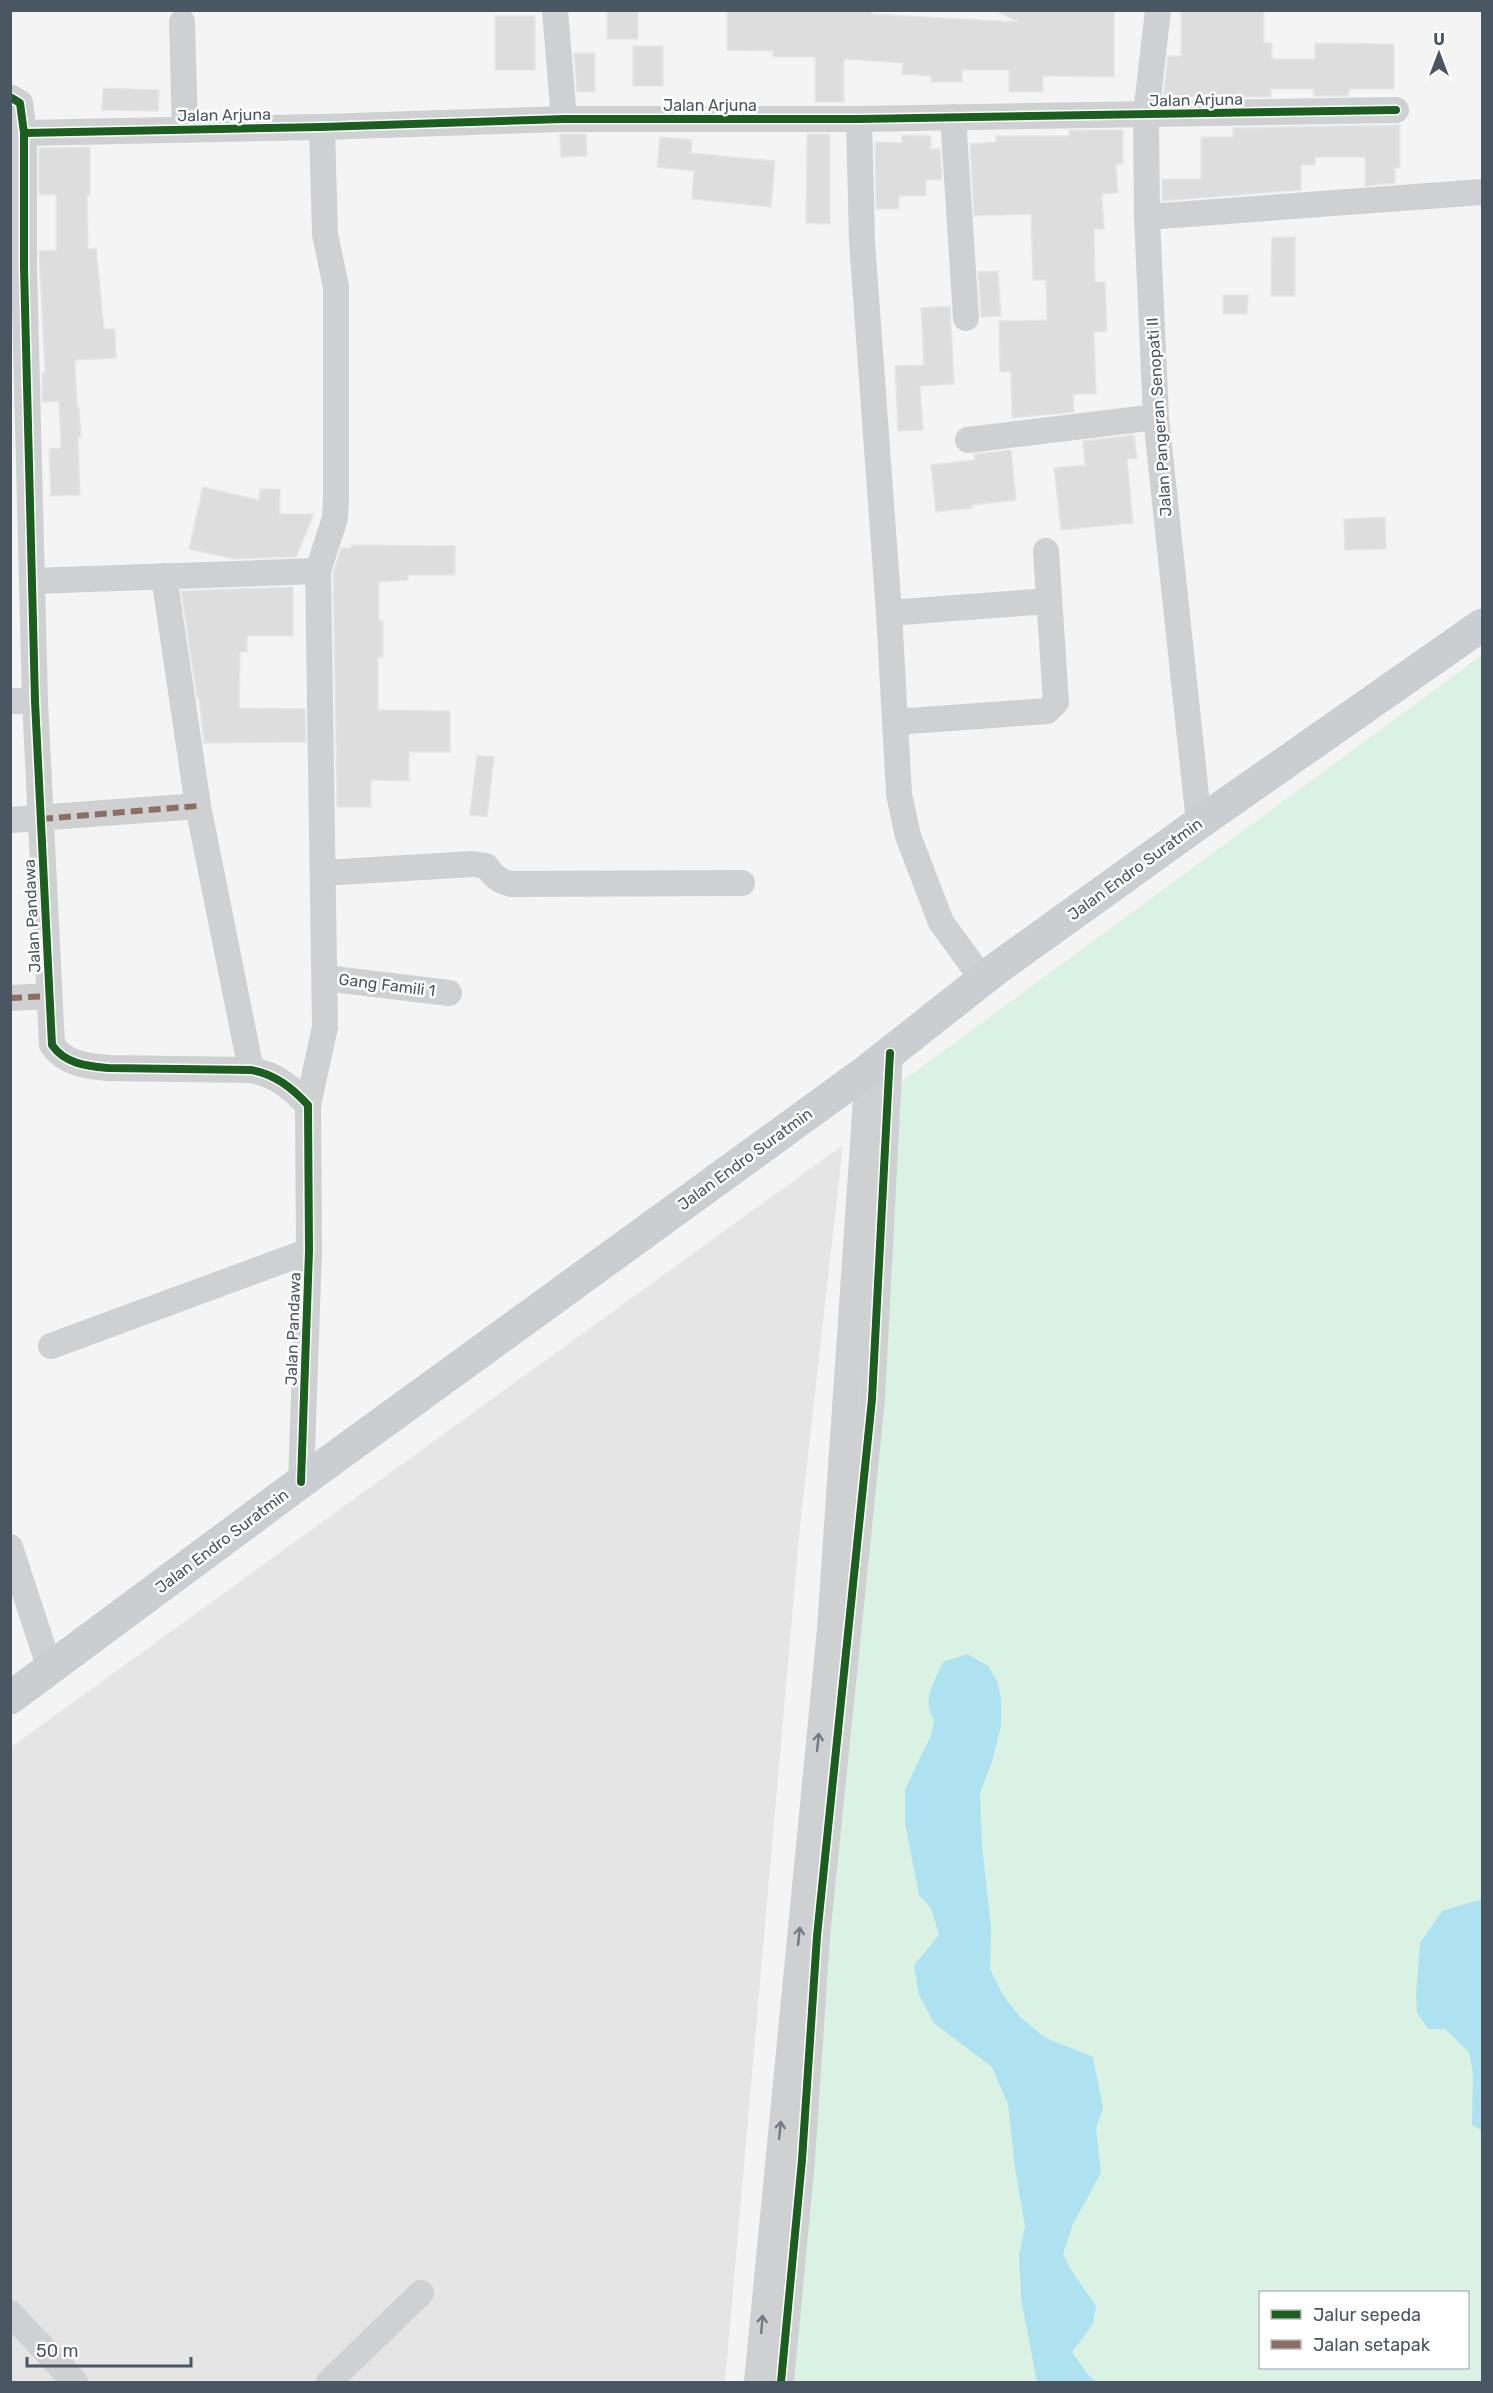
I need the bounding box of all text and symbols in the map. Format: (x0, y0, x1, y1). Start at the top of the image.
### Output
north arrow (1409, 24, 1469, 84)
text: U (1433, 30, 1445, 49)
street label: Jalan Arjuna (1149, 90, 1243, 110)
street label: Jalan Arjuna (663, 96, 757, 115)
street label: Jalan Arjuna (177, 105, 271, 125)
street label: Jalan Pangeran Senopati II (1143, 317, 1175, 517)
street label: Jalan Endro Suratmin (1064, 814, 1206, 924)
street label: Jalan Pandawa (20, 859, 44, 973)
street label: Gang Famili 1 (338, 970, 436, 1000)
street label: Jalan Endro Suratmin (674, 1104, 816, 1214)
street label: Jalan Pandawa (282, 1272, 304, 1386)
street label: Jalan Endro Suratmin (152, 1485, 292, 1597)
one-way arrow (813, 1732, 824, 1752)
one-way arrow (794, 1927, 805, 1946)
one-way arrow (775, 2121, 786, 2141)
legend (1259, 2291, 1469, 2369)
text: Jalur sepeda (1313, 2304, 1421, 2326)
one-way arrow (757, 2315, 768, 2335)
scale bar (27, 2330, 190, 2368)
text: Jalan setapak (1313, 2334, 1431, 2356)
text: 50 m (36, 2340, 79, 2362)

